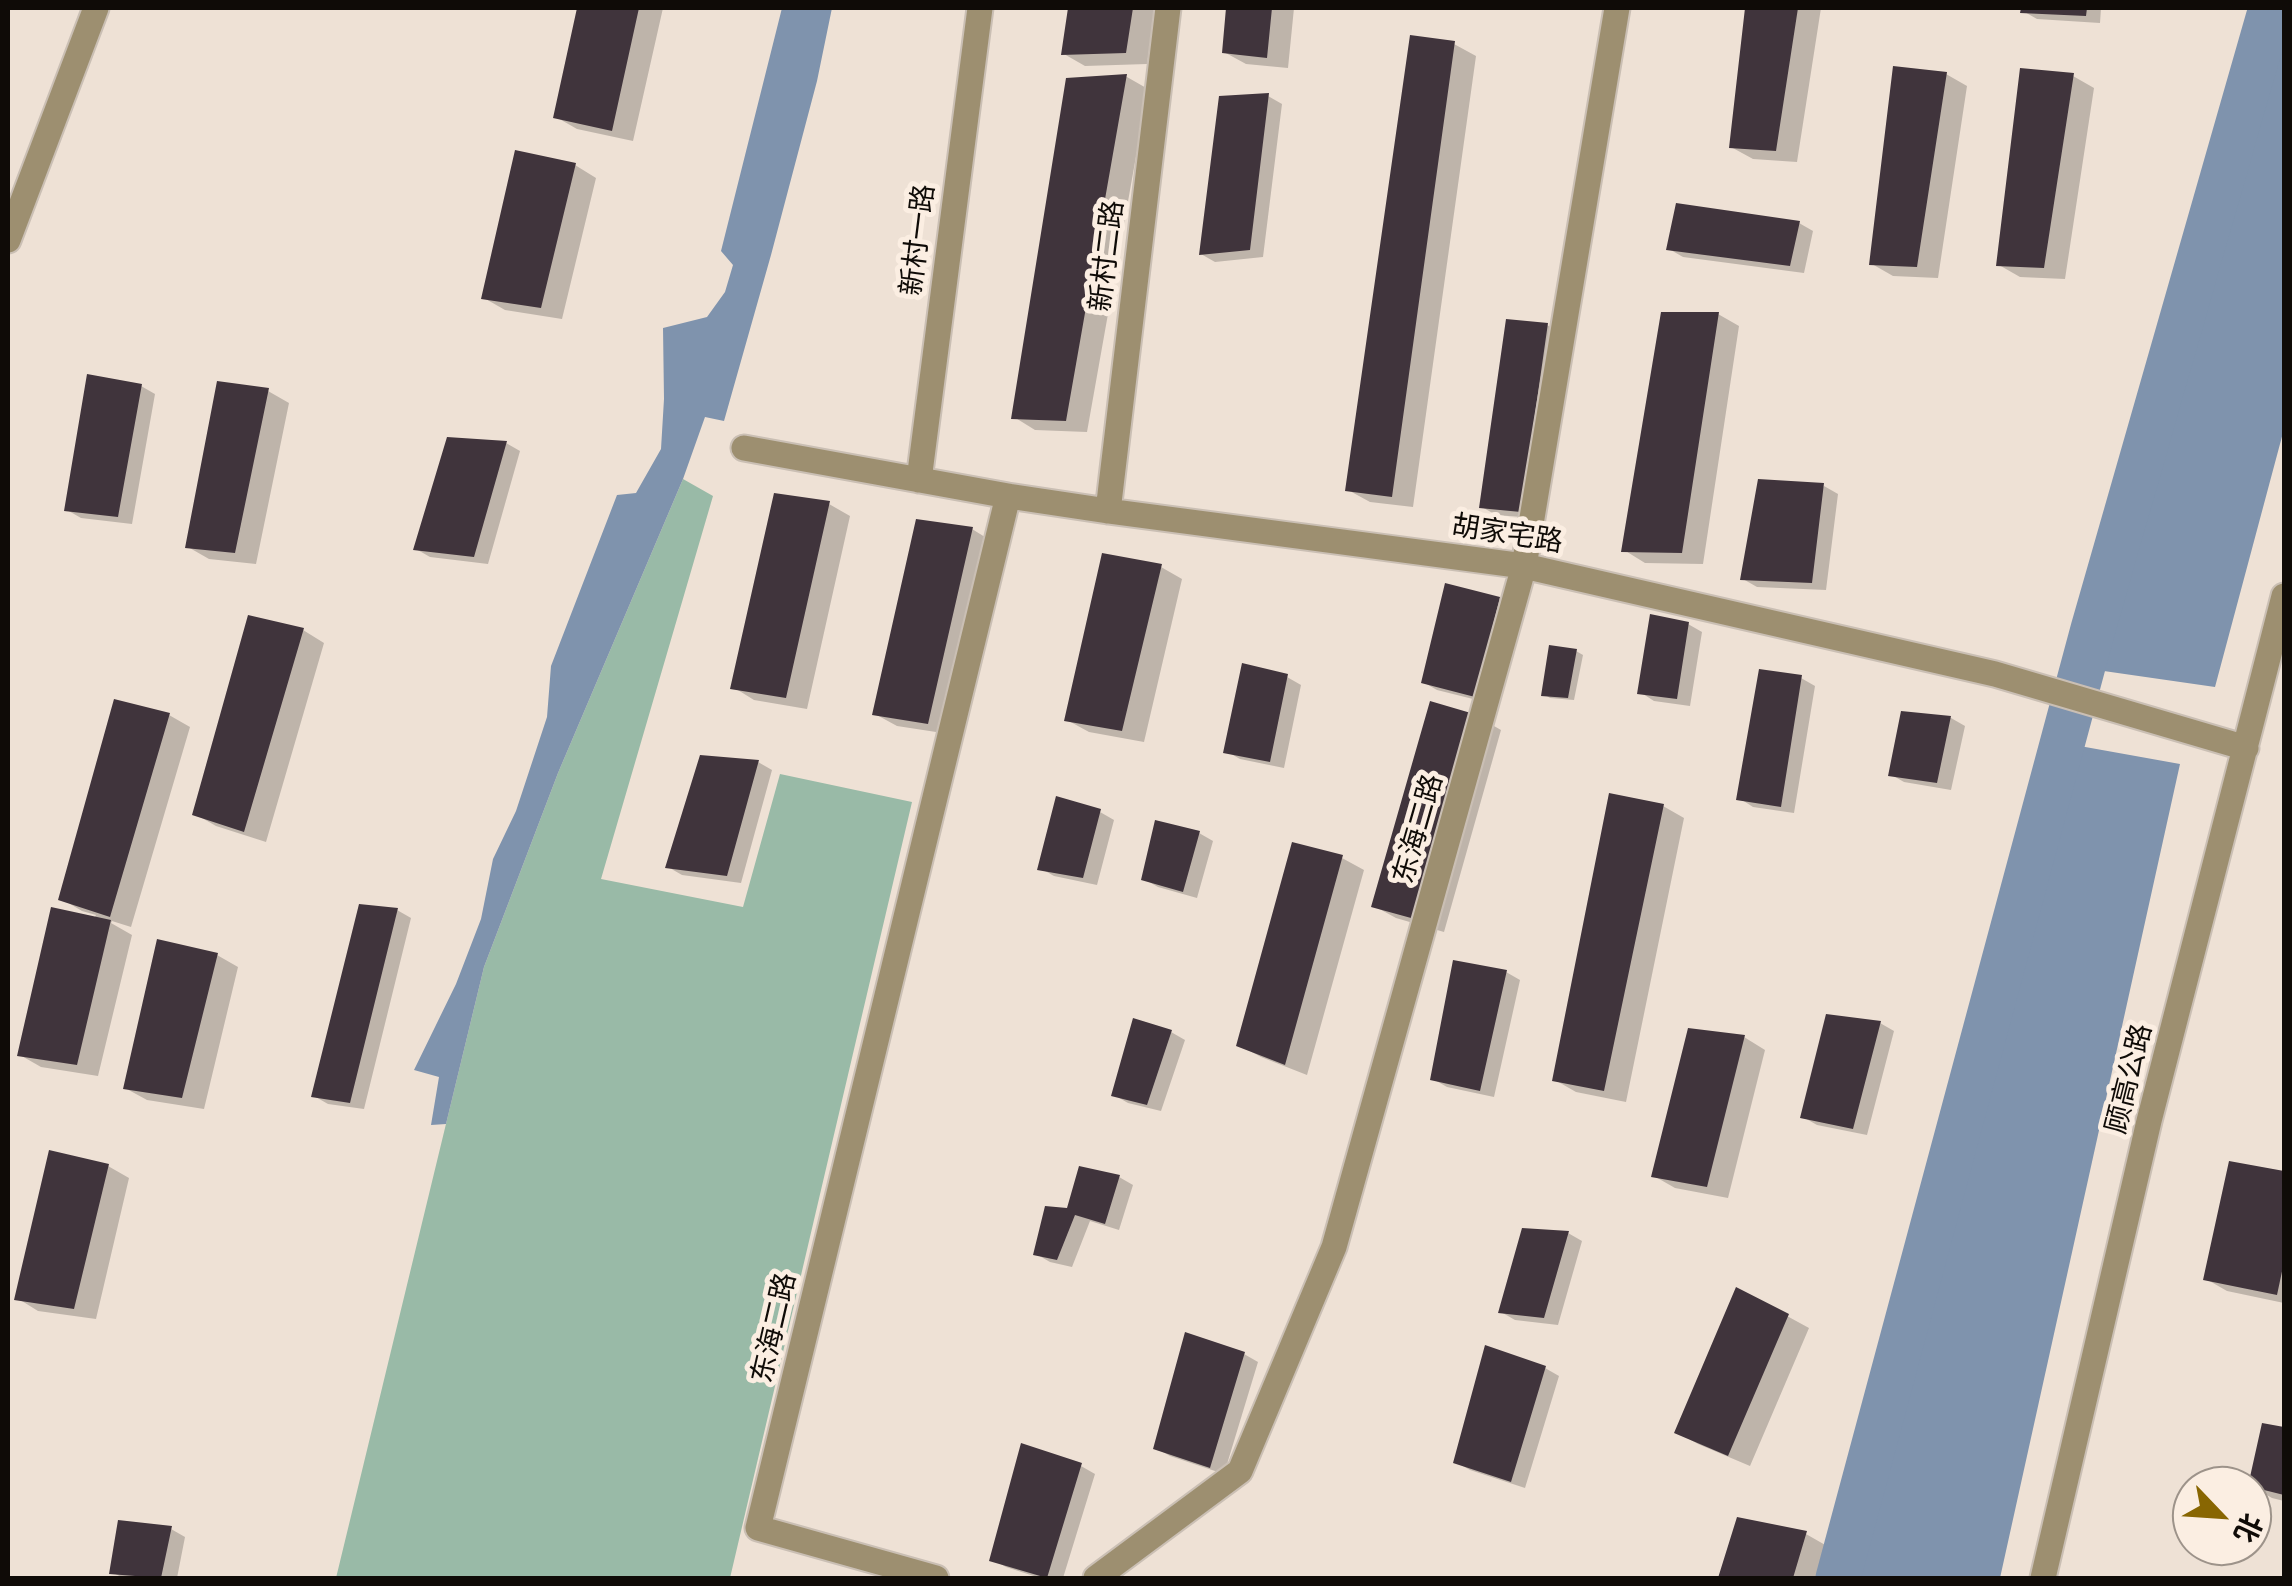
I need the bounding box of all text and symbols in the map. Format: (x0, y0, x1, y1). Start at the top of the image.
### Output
street label: 新村一路 (896, 182, 942, 298)
street label: 新村二路 (1085, 198, 1131, 314)
street label: 胡家宅路 (1449, 510, 1565, 560)
street label: 东海二路 (1387, 771, 1451, 887)
street label: 顾高公路 (2100, 1021, 2160, 1137)
street label: 东海二路 (746, 1270, 804, 1386)
north arrow (2172, 1466, 2272, 1566)
text: 北 (2228, 1509, 2268, 1547)

